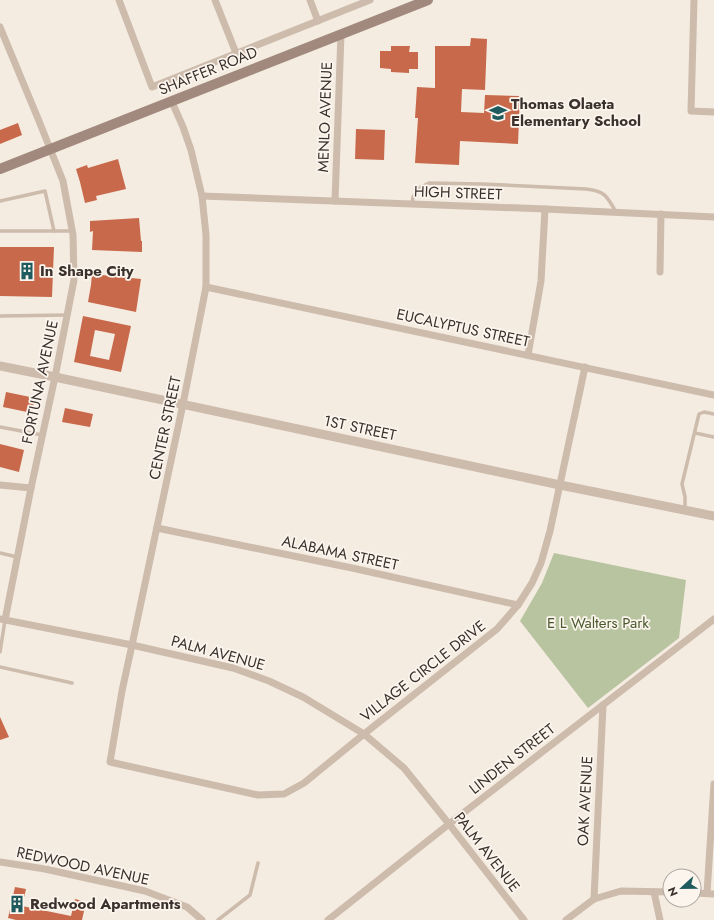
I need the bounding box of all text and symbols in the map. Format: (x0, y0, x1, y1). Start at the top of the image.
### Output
street label: SHAFFER ROAD (155, 41, 261, 101)
street label: MENLO AVENUE (312, 61, 338, 173)
place label: Thomas Olaeta Elementary School (511, 93, 641, 132)
school or university icon: Thomas Olaeta Elementary School (488, 103, 508, 123)
street label: HIGH STREET (413, 180, 503, 206)
place label: In Shape City (40, 260, 134, 282)
building icon: In Shape City (17, 261, 37, 281)
street label: EUCALYPTUS STREET (394, 303, 532, 353)
street label: FORTUNA AVENUE (16, 318, 64, 446)
street label: CENTER STREET (143, 374, 187, 482)
street label: 1ST STREET (322, 410, 398, 446)
street label: ALABAMA STREET (280, 530, 400, 576)
park label: E L Walters Park (547, 612, 649, 634)
street label: VILLAGE CIRCLE DRIVE (356, 615, 490, 727)
street label: PALM AVENUE (169, 630, 267, 676)
street label: LINDEN STREET (464, 718, 560, 800)
street label: OAK AVENUE (572, 755, 598, 847)
street label: PALM AVENUE (449, 807, 525, 897)
street label: REDWOOD AVENUE (15, 841, 151, 891)
north arrow (662, 868, 702, 908)
text: N (664, 885, 682, 899)
place label: Redwood Apartments (30, 893, 181, 915)
building icon: Redwood Apartments (7, 894, 27, 914)

